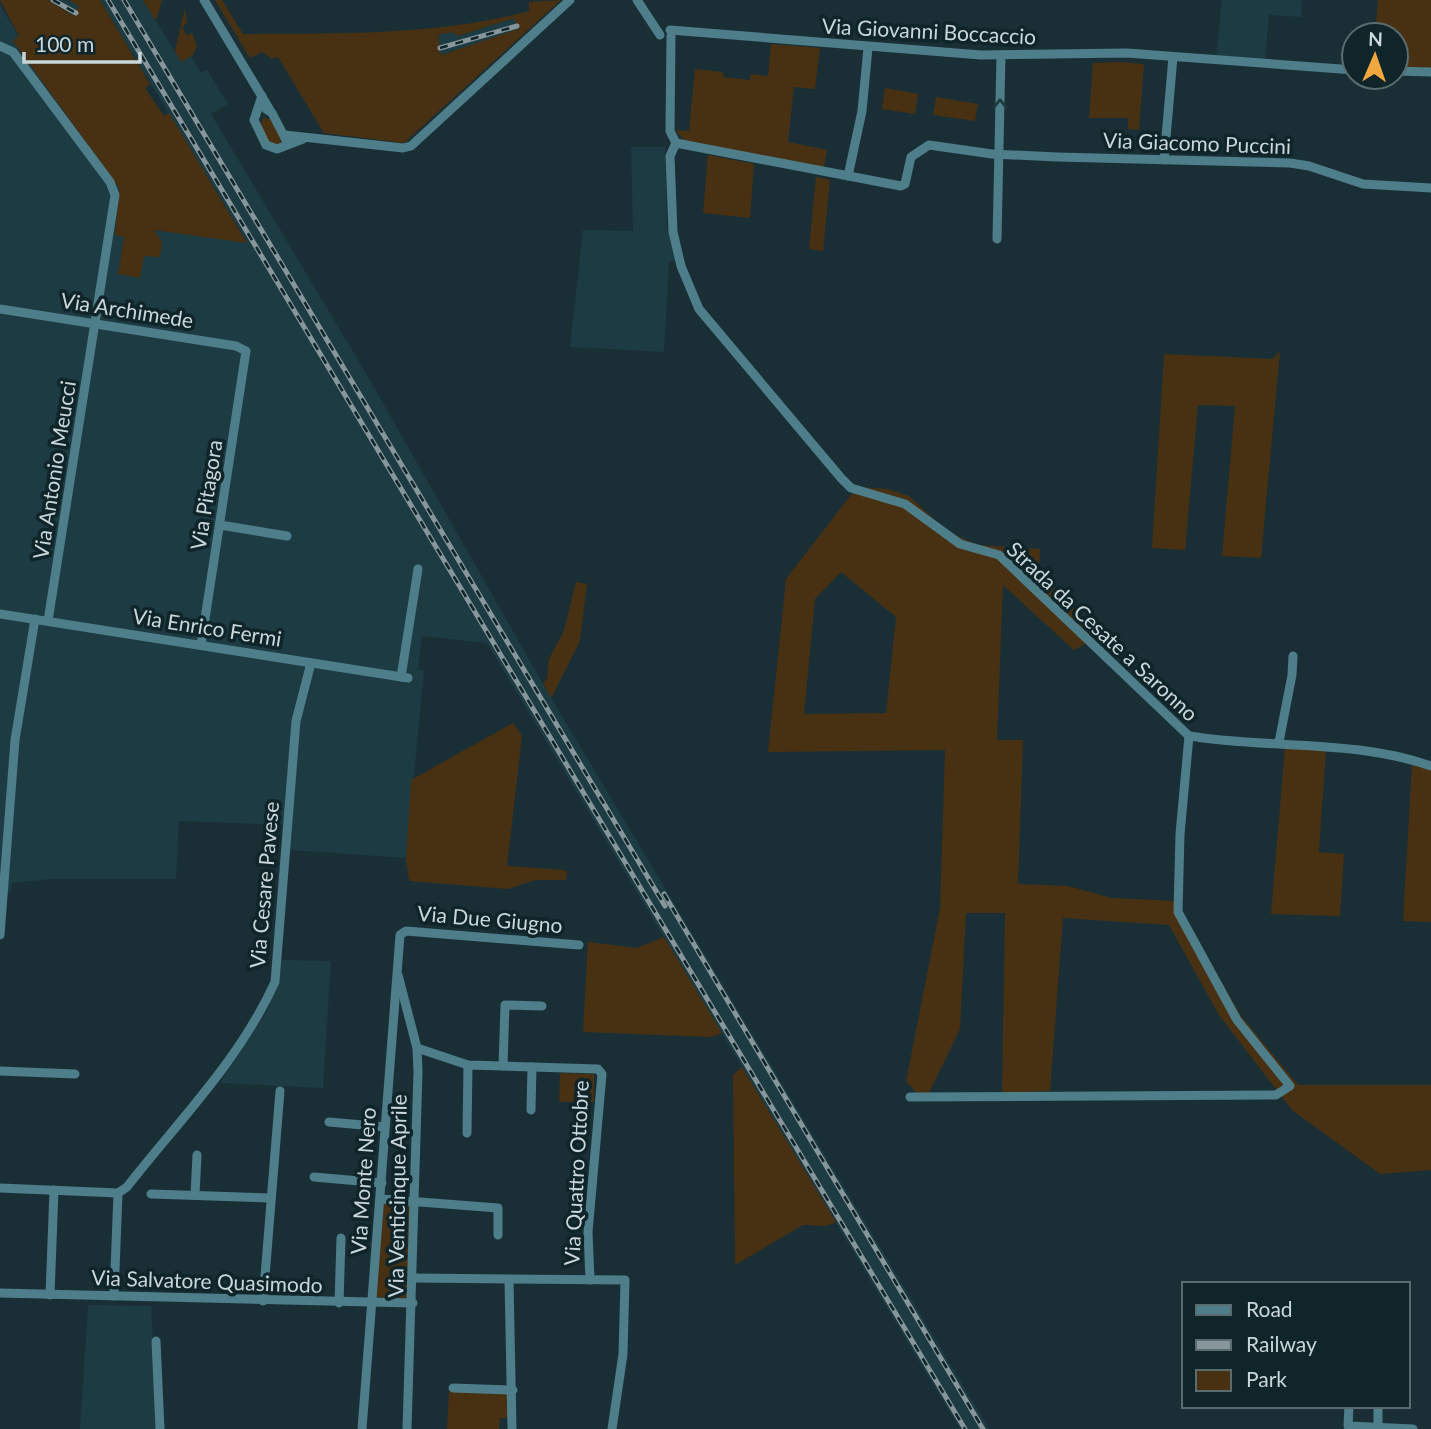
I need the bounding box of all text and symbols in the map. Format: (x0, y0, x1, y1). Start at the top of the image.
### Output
street label: Via Giovanni Boccaccio (821, 12, 1037, 49)
scale bar (24, 21, 140, 65)
north arrow (1340, 21, 1410, 91)
text: N (1368, 27, 1383, 50)
text: 100 m (35, 31, 94, 56)
one-way arrow (992, 98, 1008, 109)
street label: Via Giacomo Puccini (1103, 127, 1291, 158)
street label: Via Archimede (59, 287, 195, 332)
street label: Via Antonio Meucci (27, 379, 80, 561)
street label: Via Pitagora (184, 438, 227, 552)
street label: Strada da Cesate a Saronno (1002, 536, 1204, 726)
street label: Via Enrico Fermi (131, 602, 283, 651)
street label: Via Cesare Pavese (244, 800, 283, 969)
street label: Via Due Giugno (417, 900, 564, 937)
street label: Via Quattro Ottobre (558, 1080, 593, 1266)
street label: Via Venticinque Aprile (382, 1094, 411, 1298)
street label: Via Monte Nero (345, 1106, 380, 1255)
street label: Via Salvatore Quasimodo (91, 1264, 323, 1297)
legend (1182, 1282, 1410, 1408)
text: Road (1246, 1296, 1293, 1321)
text: Railway (1246, 1331, 1317, 1356)
text: Park (1246, 1366, 1287, 1391)

